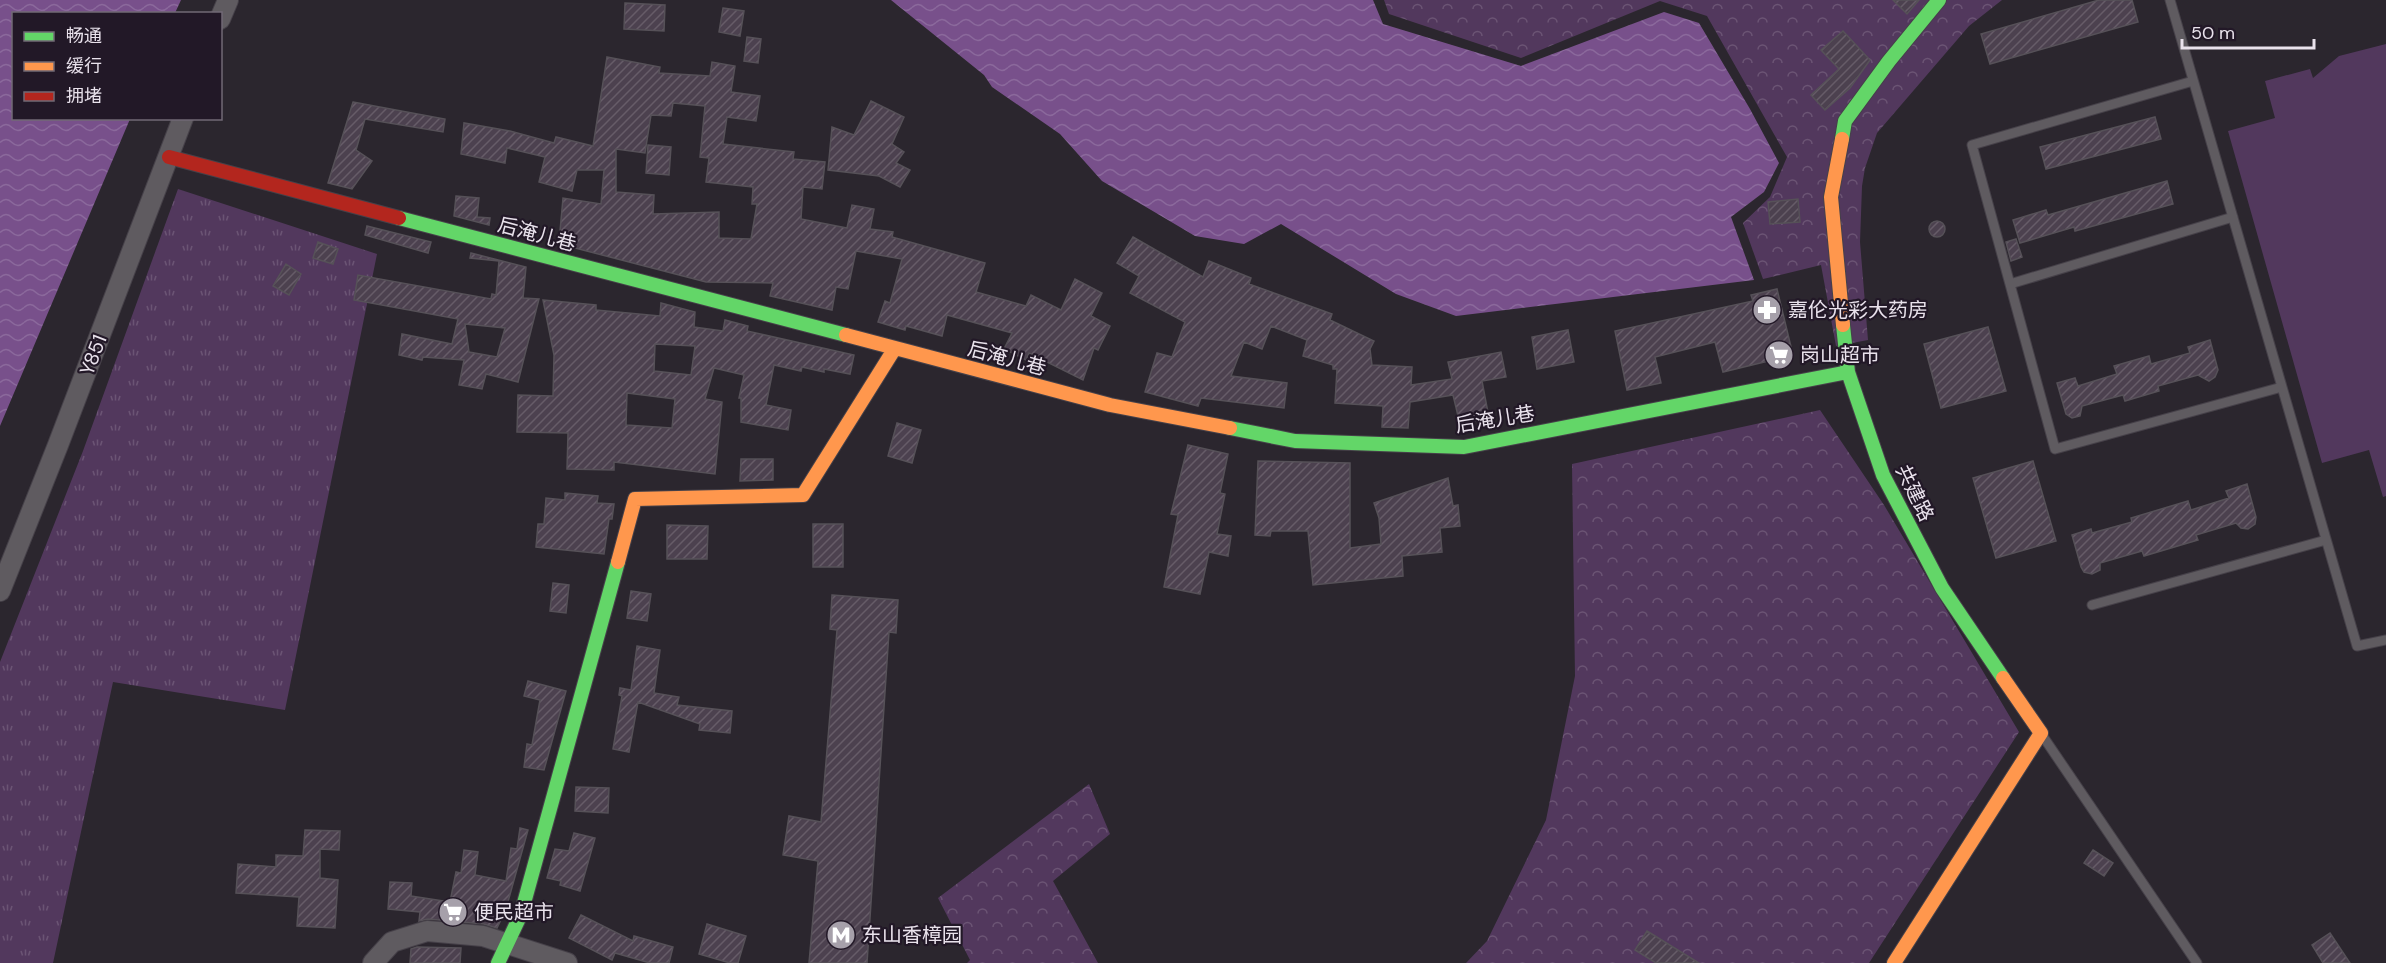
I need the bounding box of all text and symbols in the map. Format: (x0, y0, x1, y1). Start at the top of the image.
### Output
legend (12, 12, 222, 120)
scale bar (2182, 12, 2314, 50)
text: 50 m (2191, 21, 2235, 45)
text: 畅通 (66, 24, 102, 48)
text: 缓行 (66, 54, 102, 78)
text: 拥堵 (66, 84, 102, 108)
street label: 后淹儿巷 (495, 211, 579, 257)
pharmacy icon: 嘉伦光彩大药房 (1751, 294, 1783, 326)
place label: 嘉伦光彩大药房 (1788, 297, 1928, 323)
street label: Y851 (73, 331, 113, 379)
street label: 后淹儿巷 (965, 335, 1049, 381)
supermarket icon: 岗山超市 (1763, 339, 1795, 371)
place label: 岗山超市 (1800, 342, 1880, 368)
street label: 后淹儿巷 (1453, 400, 1537, 438)
street label: 共建路 (1890, 460, 1940, 526)
supermarket icon: 便民超市 (437, 896, 469, 928)
place label: 便民超市 (474, 899, 554, 925)
metro station icon: 东山香樟园 (825, 919, 857, 951)
place label: 东山香樟园 (862, 922, 962, 948)

